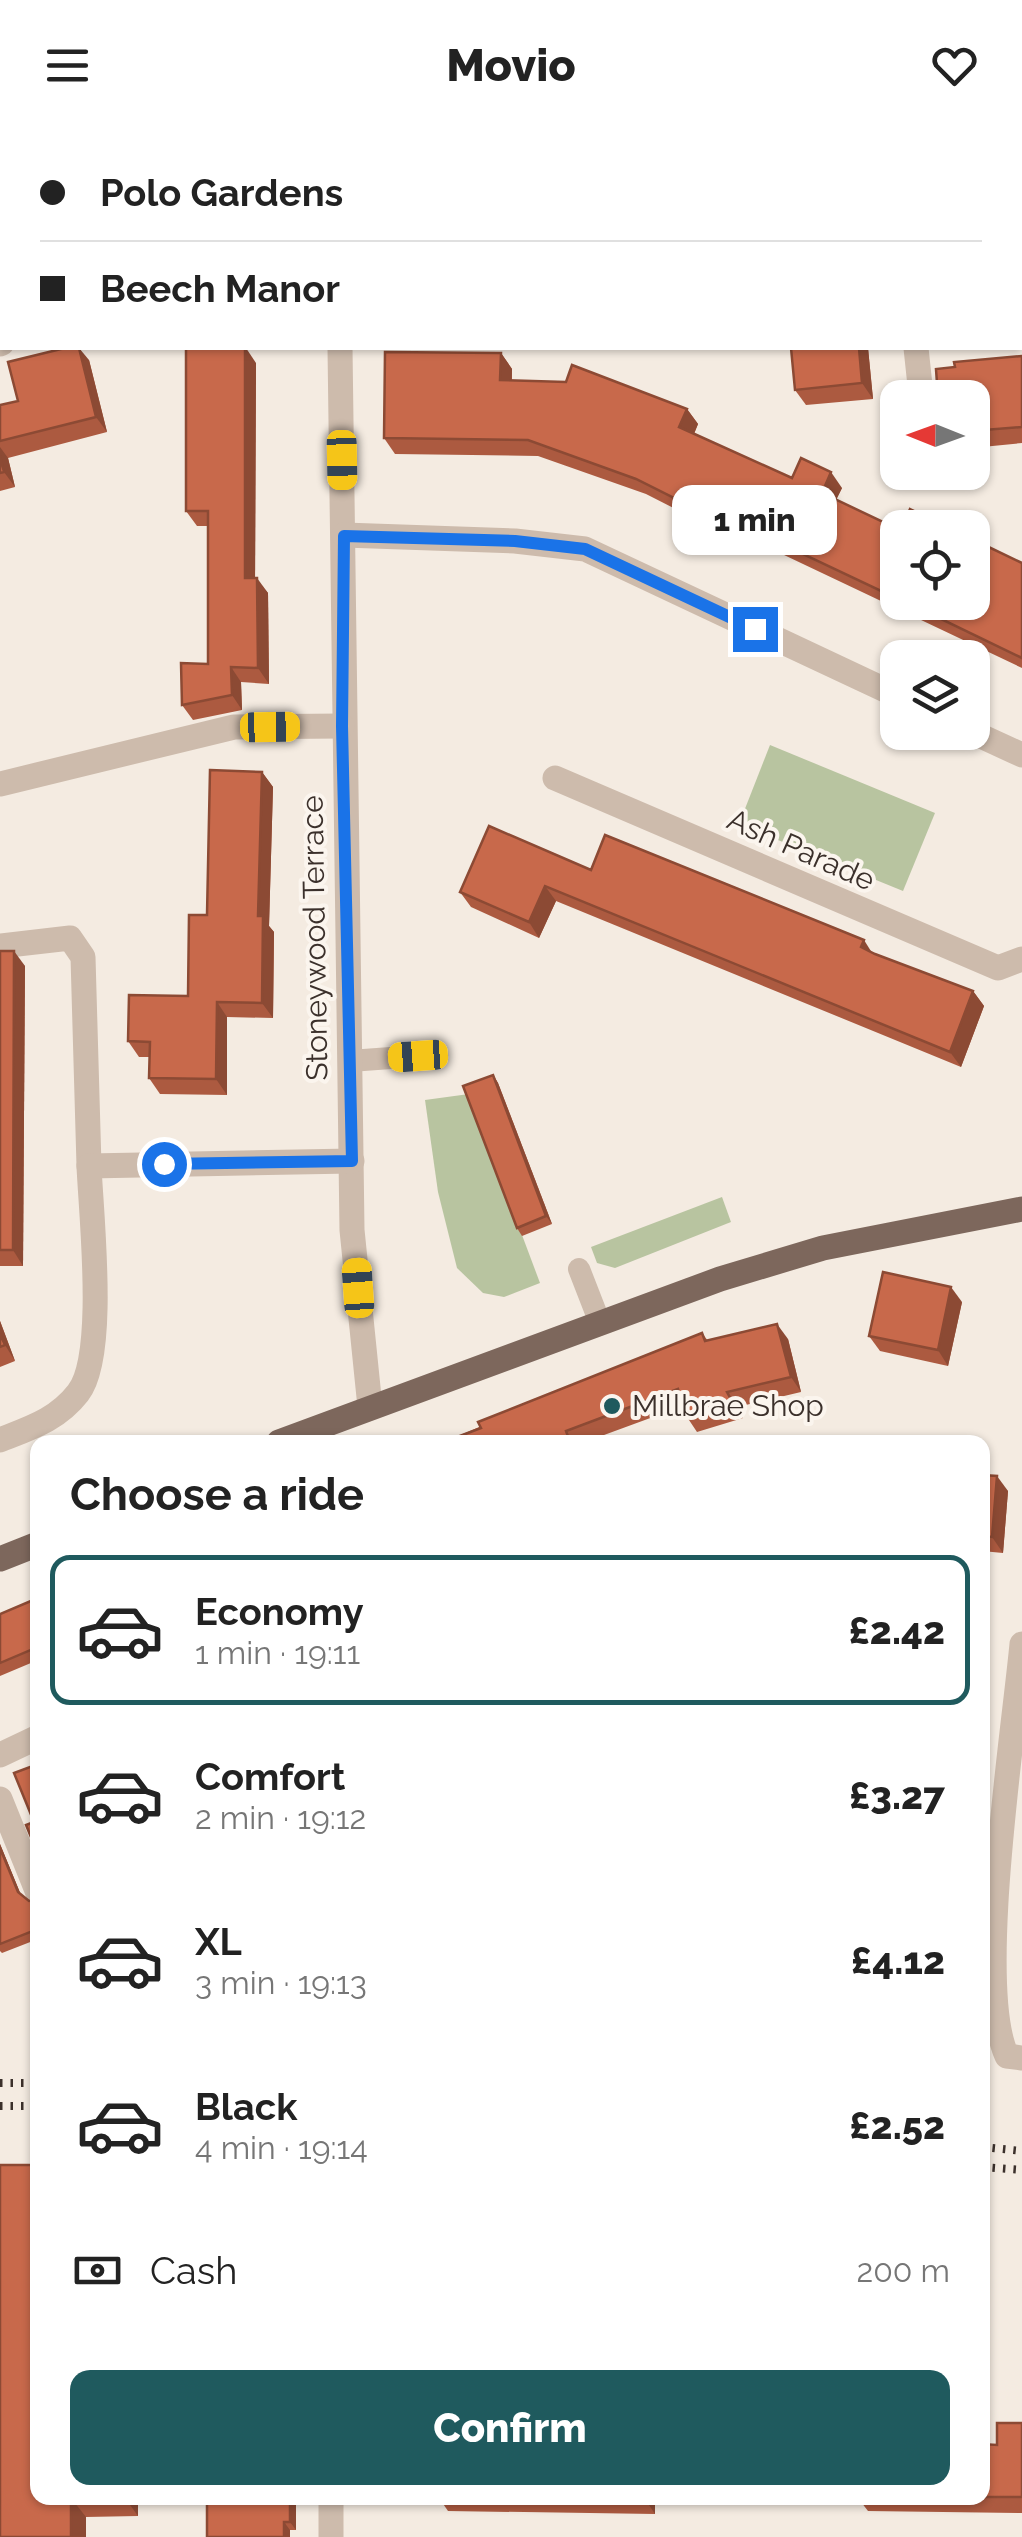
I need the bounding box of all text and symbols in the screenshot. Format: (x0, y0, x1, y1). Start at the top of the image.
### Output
icon: menu (40, 38, 95, 93)
icon: heart (927, 38, 982, 93)
text: Movio (446, 39, 576, 92)
text: Polo Gardens (100, 170, 343, 215)
text: Beech Manor (100, 266, 340, 311)
north arrow (880, 380, 990, 490)
map controls (880, 380, 990, 750)
car (326, 430, 358, 490)
callout: 1 min (672, 484, 838, 554)
text: 1 min (713, 501, 796, 538)
button: locate (880, 510, 990, 620)
route end (733, 607, 778, 652)
button: layers (880, 640, 990, 750)
car (240, 711, 300, 743)
street label: Stoneywood Terrace (295, 795, 334, 1081)
street label: Ash Parade (722, 802, 880, 898)
car (387, 1039, 449, 1073)
route start (142, 1142, 187, 1187)
car (341, 1257, 375, 1319)
place label: Millbrae Shop (632, 1388, 824, 1423)
marker: Millbrae Shop (601, 1395, 623, 1417)
text: Choose a ride (70, 1468, 364, 1521)
icon: car (75, 1585, 165, 1675)
text: Economy (195, 1589, 364, 1634)
text: £2.42 (848, 1608, 945, 1653)
text: 1 min · 19:11 (195, 1634, 360, 1671)
icon: car (75, 1750, 165, 1840)
text: Comfort (195, 1754, 345, 1799)
text: £3.27 (849, 1773, 945, 1818)
text: 2 min · 19:12 (195, 1799, 366, 1836)
icon: car (75, 1915, 165, 2005)
text: XL (195, 1919, 242, 1964)
text: £4.12 (851, 1938, 945, 1983)
text: 3 min · 19:13 (195, 1964, 367, 2001)
icon: car (75, 2080, 165, 2170)
text: Black (195, 2084, 297, 2129)
text: £2.52 (849, 2103, 945, 2148)
text: 4 min · 19:14 (195, 2129, 368, 2166)
icon: cash (70, 2243, 125, 2298)
text: Cash (150, 2248, 237, 2293)
text: 200 m (857, 2252, 950, 2289)
button: Confirm (70, 2370, 950, 2485)

